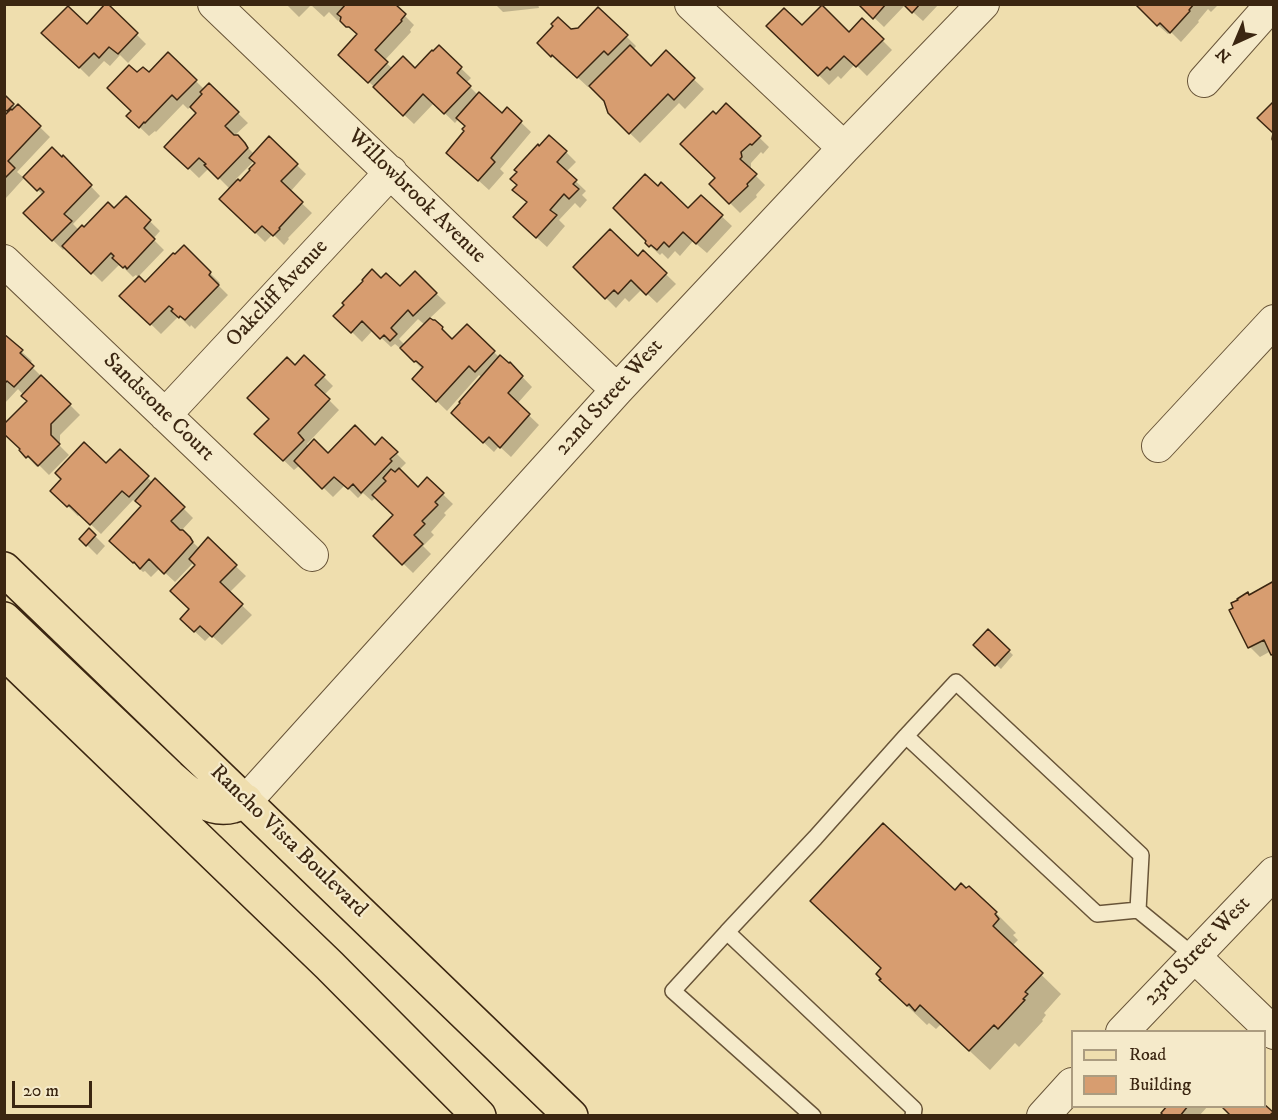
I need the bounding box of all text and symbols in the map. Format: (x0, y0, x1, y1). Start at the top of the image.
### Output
north arrow (1206, 12, 1266, 72)
text: N (1212, 43, 1235, 67)
street label: Willowbrook Avenue (341, 124, 491, 270)
street label: Oakcliff Avenue (221, 235, 335, 353)
street label: 22nd Street West (551, 334, 669, 462)
street label: Sandstone Court (97, 348, 219, 468)
street label: Rancho Vista Boulevard (204, 760, 372, 924)
street label: 23rd Street West (1139, 892, 1257, 1012)
legend (1071, 1030, 1266, 1108)
text: Road (1129, 1044, 1166, 1066)
scale bar (15, 1069, 94, 1107)
text: Building (1129, 1074, 1191, 1096)
text: 20 m (23, 1080, 59, 1102)

